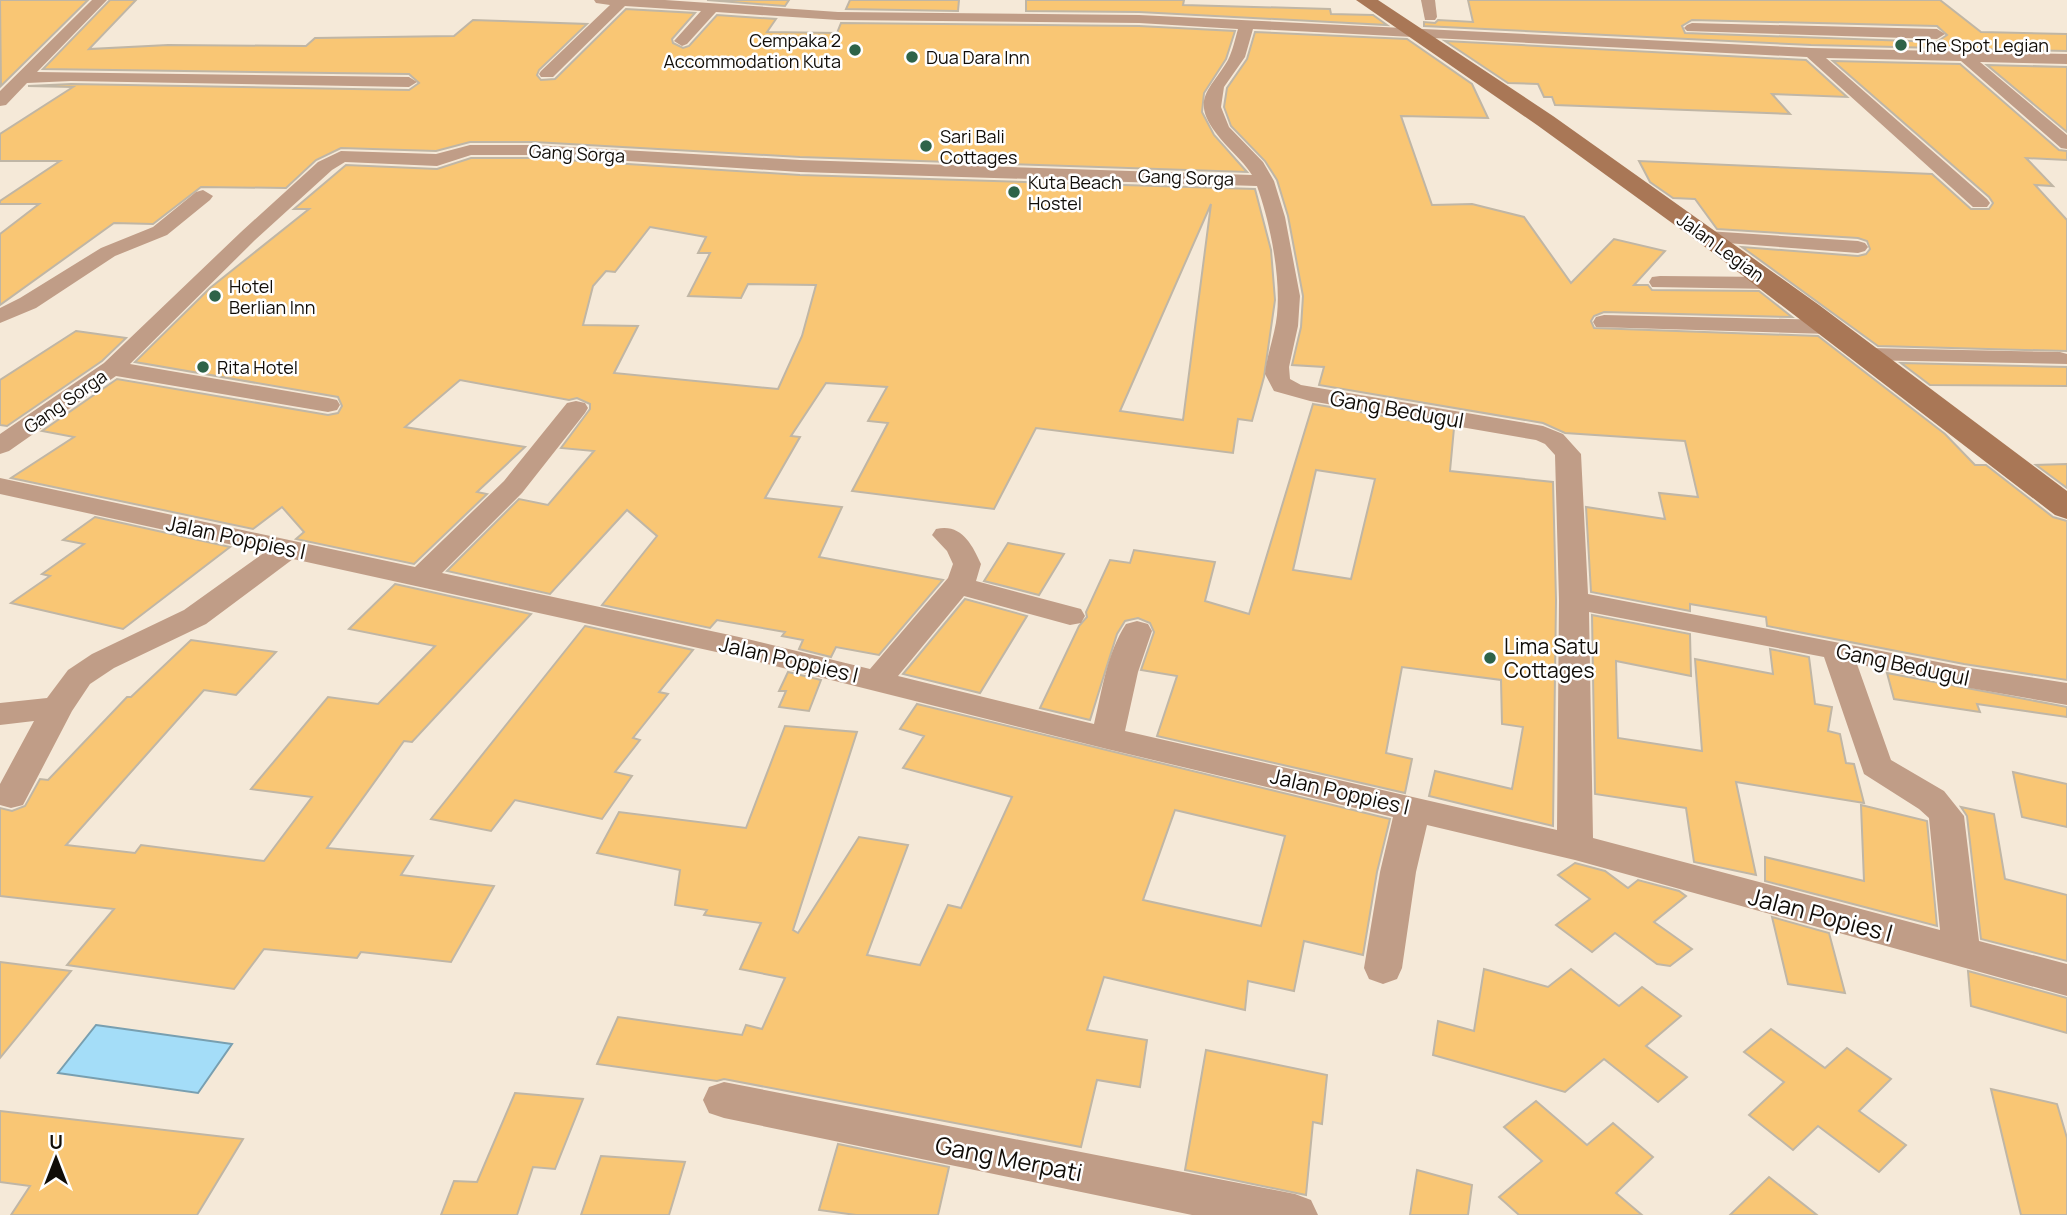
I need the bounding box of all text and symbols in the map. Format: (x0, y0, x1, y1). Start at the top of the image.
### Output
place label: Cempaka 2 Accommodation Kuta (663, 28, 841, 73)
place label: The Spot Legian (1915, 33, 2049, 57)
marker: The Spot Legian (1893, 37, 1909, 53)
marker: Cempaka 2 Accommodation Kuta (847, 42, 863, 58)
place label: Dua Dara Inn (926, 45, 1030, 69)
marker: Dua Dara Inn (904, 49, 920, 65)
place label: Sari Bali Cottages (940, 124, 1018, 169)
street label: Gang Sorga (528, 138, 626, 168)
marker: Sari Bali Cottages (918, 138, 934, 154)
street label: Gang Sorga (1138, 163, 1234, 191)
place label: Kuta Beach Hostel (1028, 170, 1122, 215)
marker: Kuta Beach Hostel (1006, 184, 1022, 200)
street label: Jalan Legian (1673, 207, 1769, 287)
place label: Hotel Berlian Inn (229, 274, 315, 319)
marker: Hotel Berlian Inn (207, 288, 223, 304)
place label: Rita Hotel (217, 355, 298, 379)
marker: Rita Hotel (195, 359, 211, 375)
street label: Gang Sorga (19, 364, 111, 438)
street label: Gang Bedugul (1328, 383, 1466, 435)
street label: Jalan Poppies I (164, 509, 308, 565)
street label: Jalan Poppies I (717, 629, 861, 689)
place label: Lima Satu Cottages (1504, 632, 1599, 684)
street label: Gang Bedugul (1834, 636, 1972, 692)
marker: Lima Satu Cottages (1482, 650, 1498, 666)
street label: Jalan Poppies I (1268, 761, 1412, 821)
street label: Jalan Popies I (1745, 879, 1897, 949)
north arrow (21, 1124, 91, 1194)
street label: Gang Merpati (933, 1128, 1085, 1188)
text: U (49, 1129, 63, 1155)

